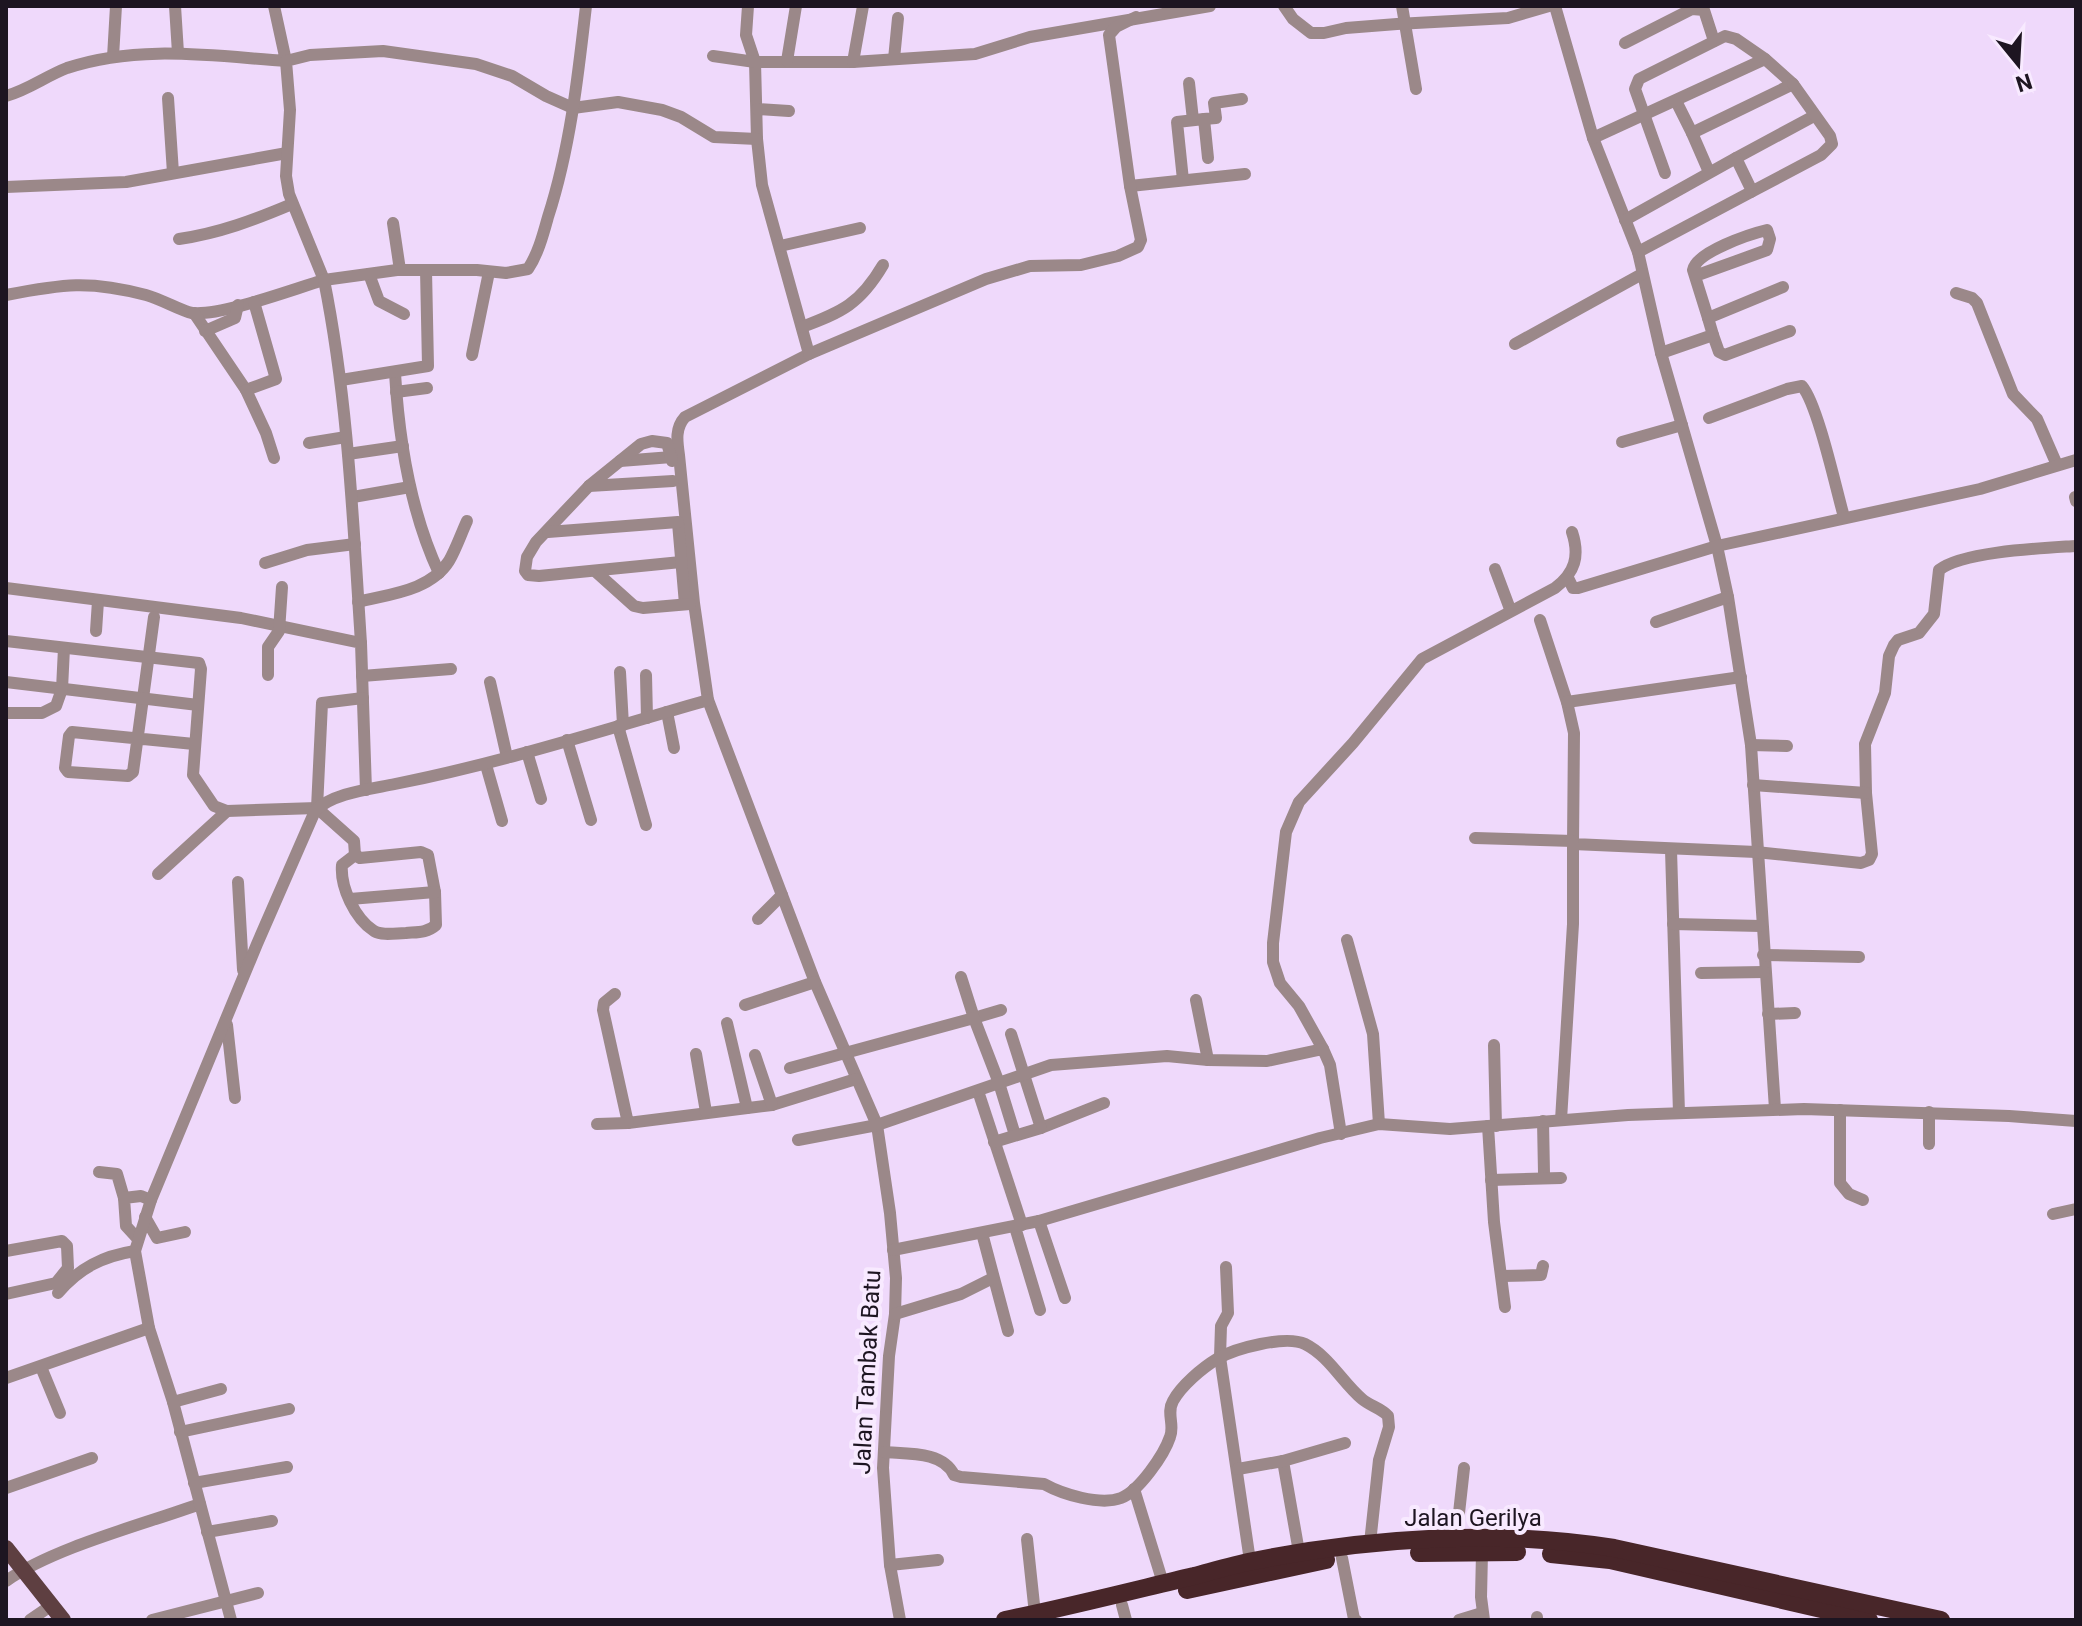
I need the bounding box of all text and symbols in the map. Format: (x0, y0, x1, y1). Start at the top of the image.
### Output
north arrow (1978, 24, 2058, 104)
text: N (2013, 68, 2035, 97)
street label: Jalan Tambak Batu (848, 1269, 886, 1475)
street label: Jalan Gerilya (1404, 1504, 1542, 1532)

